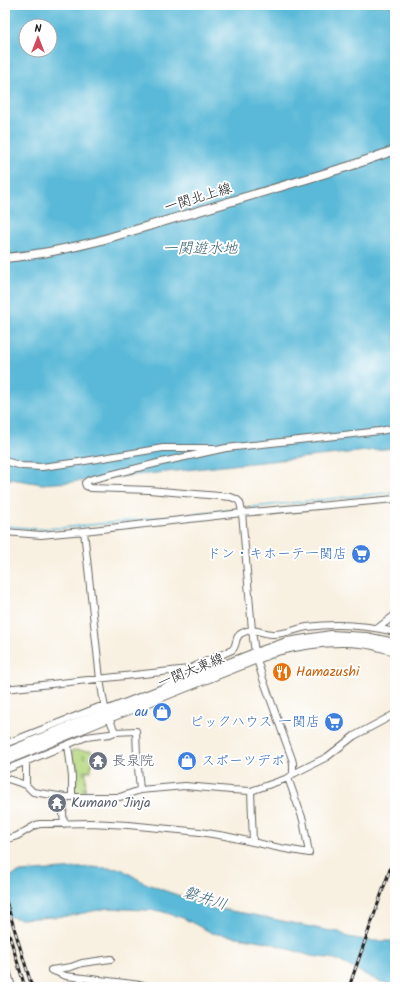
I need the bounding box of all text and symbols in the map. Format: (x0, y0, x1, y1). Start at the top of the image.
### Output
north arrow (18, 18, 58, 58)
text: N (35, 20, 42, 38)
street label: 一関北上線 (161, 177, 235, 219)
water label: 一関遊水地 (162, 237, 238, 261)
place label: ドン・キホーテ一関店 (207, 543, 347, 565)
supermarket icon: ドン・キホーテ一関店 (350, 543, 372, 565)
street label: 一関大東線 (154, 648, 228, 694)
restaurant icon: Hamazushi (271, 661, 293, 683)
place label: Hamazushi (296, 661, 360, 683)
place label: au (135, 701, 148, 723)
shop icon: au (151, 701, 173, 723)
place label: ピックハウス 一関店 (190, 711, 320, 733)
supermarket icon: ピックハウス 一関店 (323, 711, 345, 733)
temple icon: 長泉院 (87, 750, 109, 772)
place label: 長泉院 (112, 750, 154, 772)
shop icon: スポーツデポ (176, 750, 198, 772)
place label: スポーツデポ (201, 750, 285, 772)
temple icon: Kumano Jinja (46, 792, 68, 814)
place label: Kumano Jinja (71, 792, 151, 814)
water label: 磐井川 (180, 881, 230, 917)

